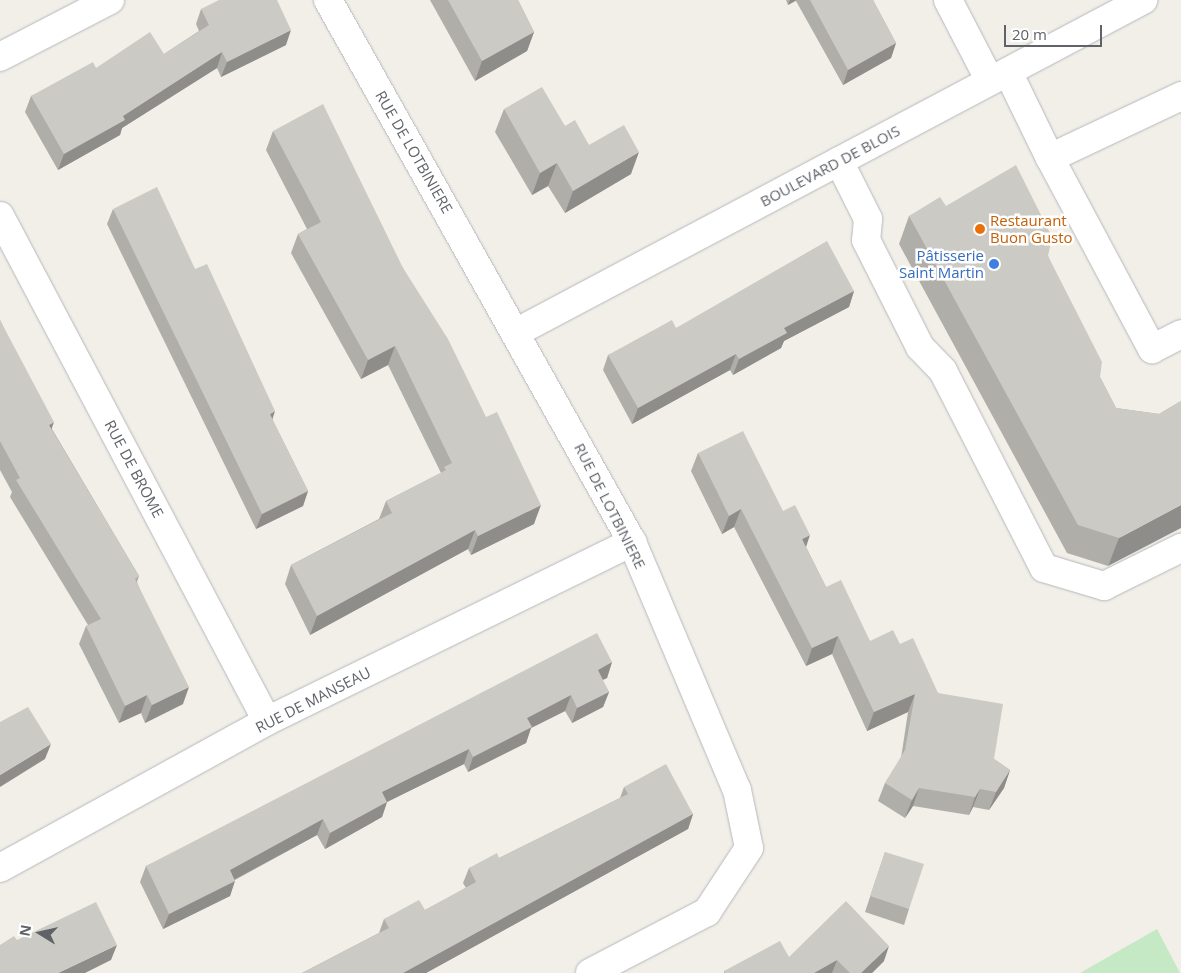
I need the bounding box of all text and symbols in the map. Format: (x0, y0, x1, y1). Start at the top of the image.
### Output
scale bar (1006, 15, 1104, 47)
text: 20 m (1012, 24, 1047, 44)
street label: RUE DE LOTBINIERE (372, 87, 456, 217)
street label: BOULEVARD DE BLOIS (757, 122, 903, 210)
place label: Restaurant Buon Gusto (990, 211, 1073, 246)
marker: Restaurant Buon Gusto (974, 223, 986, 235)
place label: Pâtisserie Saint Martin (899, 246, 984, 281)
marker: Pâtisserie Saint Martin (988, 258, 1000, 270)
street label: RUE DE BROME (101, 417, 167, 521)
street label: RUE DE LOTBINIERE (571, 440, 649, 572)
street label: RUE DE MANSEAU (252, 663, 374, 737)
north arrow (15, 908, 65, 958)
text: N (14, 923, 35, 938)

